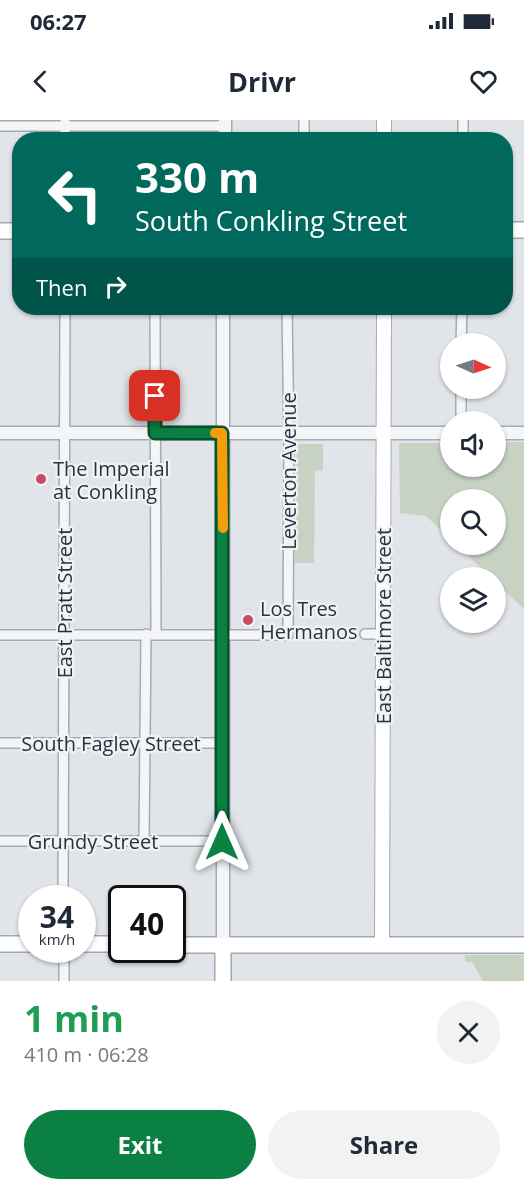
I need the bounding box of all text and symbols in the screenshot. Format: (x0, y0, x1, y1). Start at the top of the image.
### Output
text: 06:27 (30, 6, 87, 36)
text: Drivr (228, 63, 296, 100)
icon: back (24, 65, 57, 98)
icon: heart (467, 65, 500, 98)
text: 330 m (135, 148, 259, 205)
icon: left (36, 156, 114, 234)
text: South Conkling Street (135, 202, 407, 239)
icon: right (99, 270, 132, 303)
text: Then (36, 272, 87, 302)
north arrow (440, 333, 506, 399)
map controls (440, 333, 506, 633)
pin (129, 370, 180, 421)
icon: arrive (138, 379, 171, 412)
street label: Leverton Avenue (275, 392, 302, 550)
button: sound (440, 411, 506, 477)
place label: The Imperial at Conkling (53, 455, 170, 505)
marker: The Imperial at Conkling (34, 472, 48, 486)
button: search (440, 489, 506, 555)
street label: East Pratt Street (51, 528, 78, 678)
street label: East Baltimore Street (370, 528, 397, 724)
button: layers (440, 567, 506, 633)
place label: Los Tres Hermanos (260, 595, 358, 645)
marker: Los Tres Hermanos (241, 613, 255, 627)
street label: South Fagley Street (21, 730, 201, 757)
position arrow (190, 810, 254, 874)
street label: Grundy Street (28, 828, 158, 855)
speed limit sign: 40 (108, 885, 186, 963)
text: 34 (40, 896, 74, 937)
text: km/h (39, 929, 75, 949)
text: 1 min (24, 994, 124, 1043)
button: close (437, 1001, 500, 1064)
text: 410 m · 06:28 (24, 1041, 149, 1068)
button: Exit (24, 1110, 256, 1179)
button: Share (268, 1110, 500, 1179)

